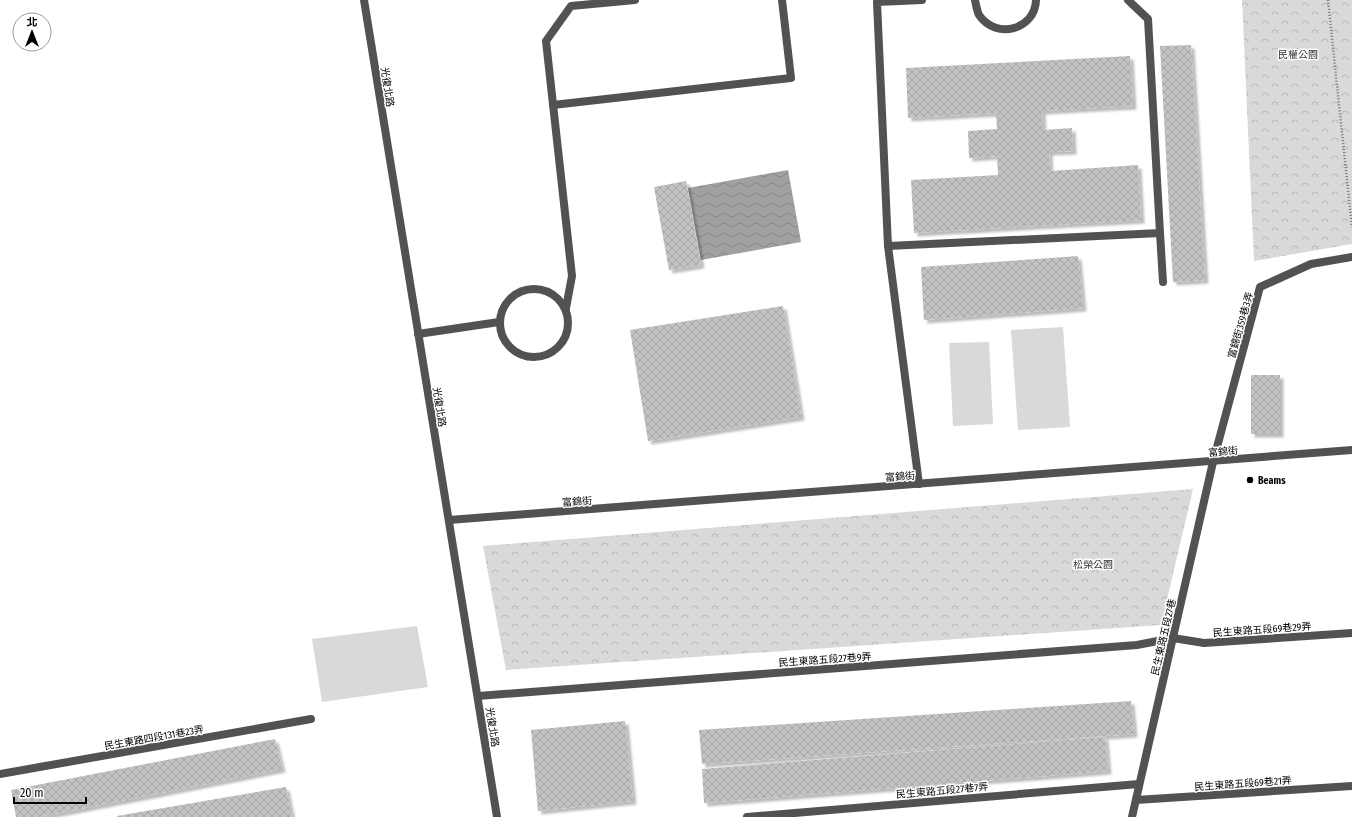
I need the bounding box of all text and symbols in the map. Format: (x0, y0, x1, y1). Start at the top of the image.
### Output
north arrow (12, 12, 52, 52)
text: 北 (27, 16, 38, 29)
park label: 民權公園 (1278, 49, 1318, 61)
street label: 光復北路 (378, 66, 396, 108)
street label: 富錦街359巷3弄 (1226, 291, 1256, 360)
street label: 光復北路 (430, 386, 448, 428)
street label: 富錦街 (1208, 445, 1239, 459)
street label: 富錦街 (885, 470, 915, 484)
marker: Beams (1245, 475, 1255, 485)
place label: Beams (1258, 475, 1286, 487)
street label: 富錦街 (562, 495, 592, 509)
park label: 松榮公園 (1073, 559, 1113, 571)
street label: 民生東路五段27巷 (1149, 598, 1179, 677)
street label: 民生東路五段69巷29弄 (1212, 621, 1312, 639)
street label: 民生東路五段27巷9弄 (778, 651, 872, 669)
street label: 光復北路 (483, 706, 501, 748)
street label: 民生東路四段131巷23弄 (103, 723, 205, 753)
street label: 民生東路五段69巷21弄 (1194, 775, 1292, 793)
scale bar (14, 779, 86, 805)
street label: 民生東路五段27巷7弄 (896, 781, 989, 801)
text: 20 m (20, 786, 44, 800)

